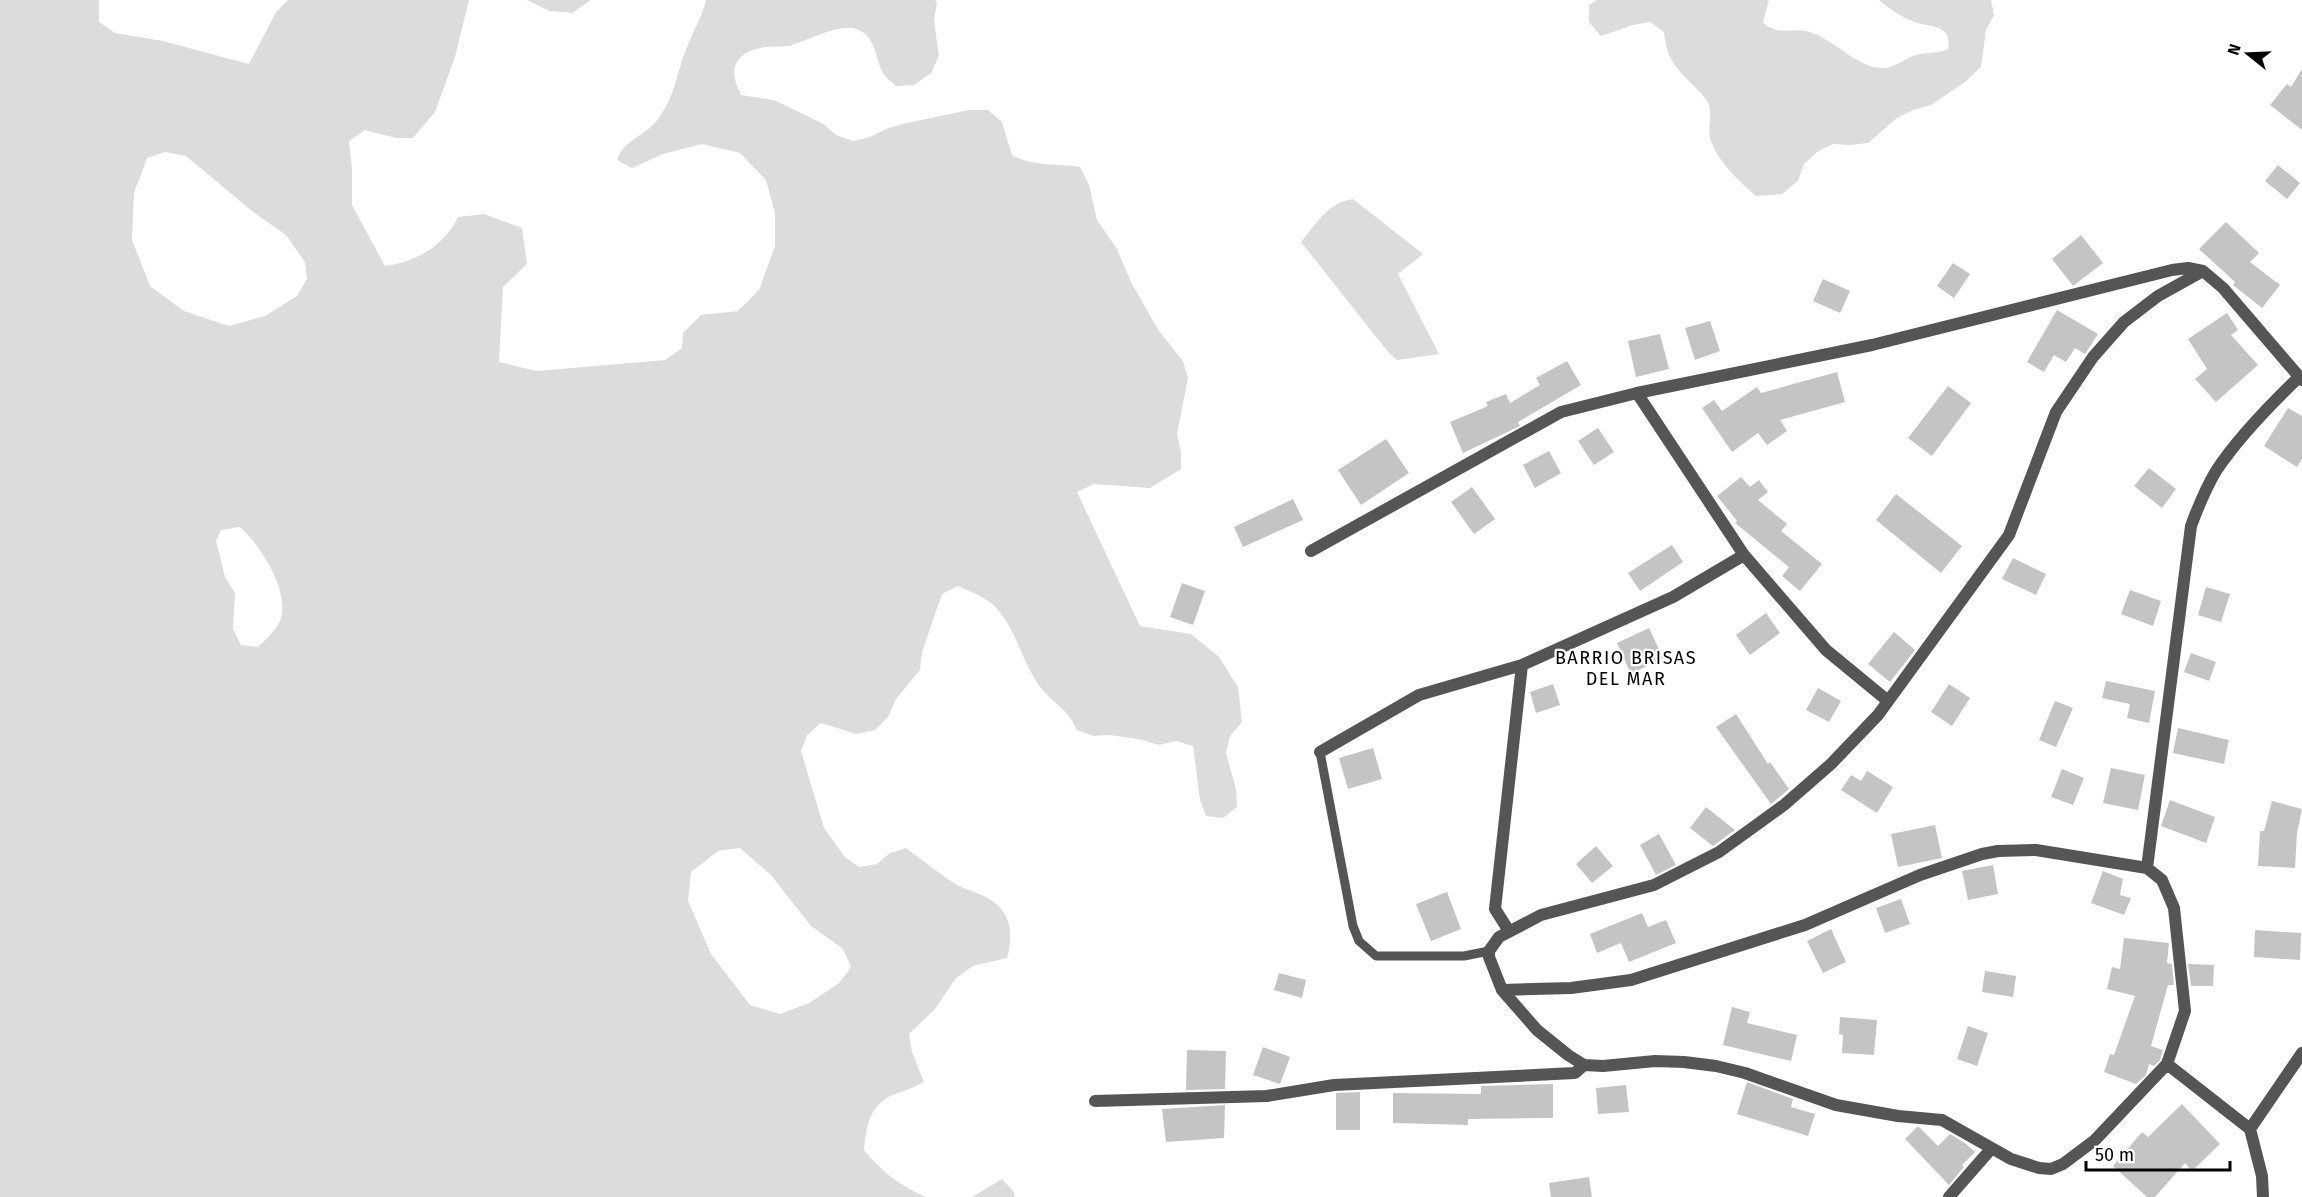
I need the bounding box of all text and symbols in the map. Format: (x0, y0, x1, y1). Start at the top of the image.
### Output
north arrow (2218, 24, 2278, 84)
text: N (2224, 42, 2245, 57)
district label: BARRIO BRISAS DEL MAR (1555, 647, 1697, 690)
scale bar (2086, 1134, 2230, 1172)
text: 50 m (2095, 1144, 2134, 1166)

